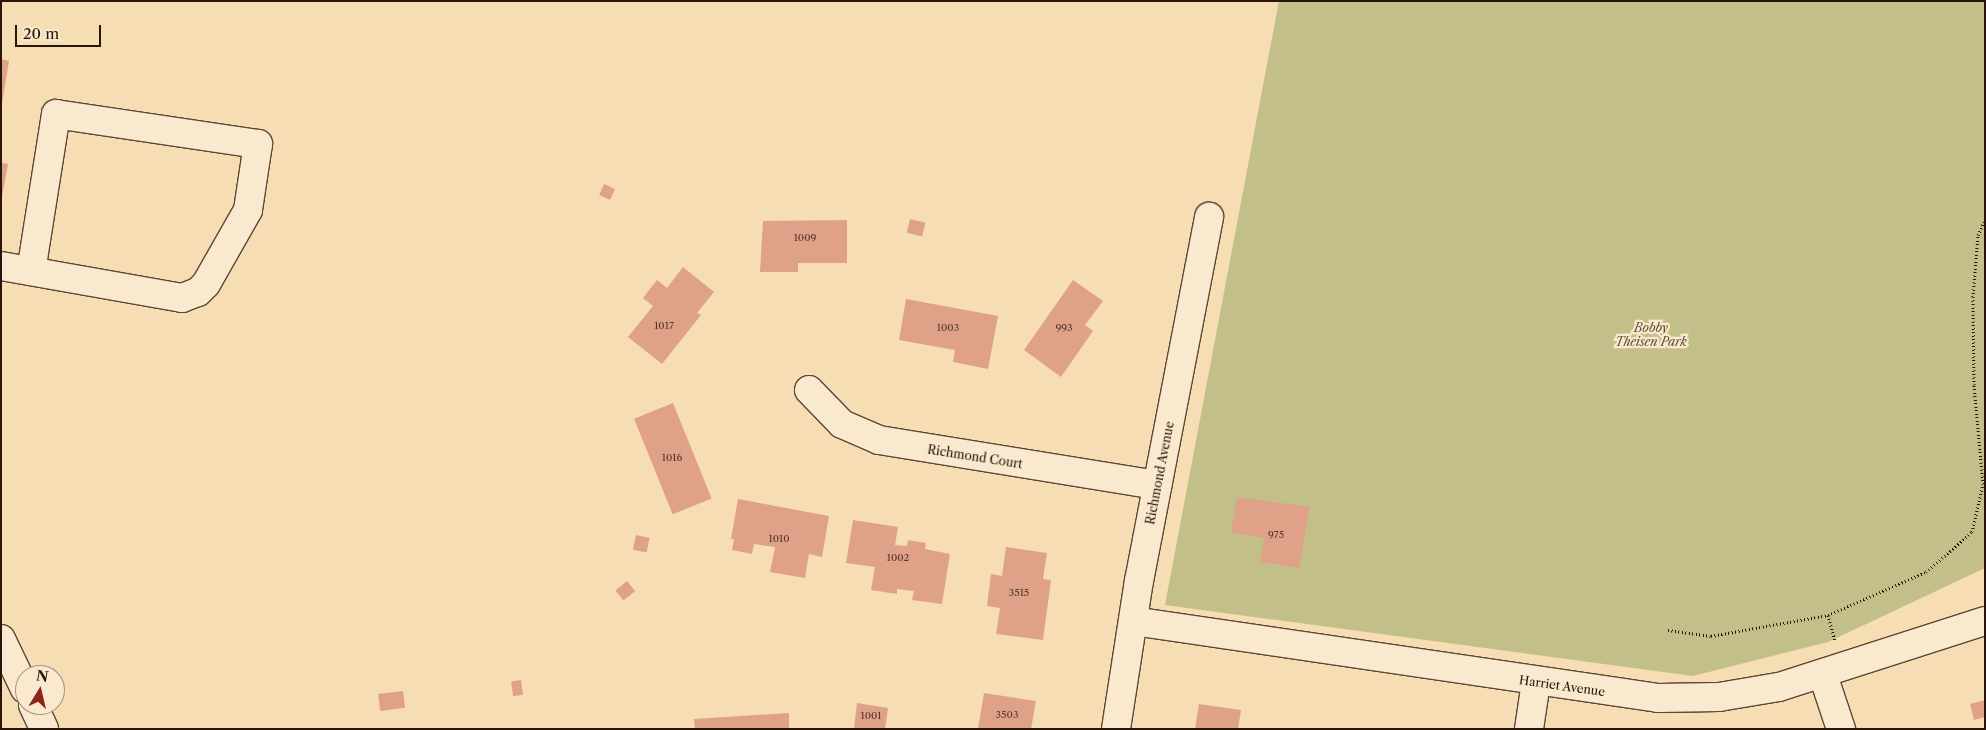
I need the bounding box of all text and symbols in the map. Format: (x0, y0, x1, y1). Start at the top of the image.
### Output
scale bar (18, 15, 104, 47)
text: 20 m (23, 24, 59, 43)
house number: 1009 (794, 232, 816, 244)
house number: 1017 (654, 320, 674, 332)
park label: Bobby Theisen Park (1615, 321, 1687, 349)
house number: 1003 (937, 322, 959, 334)
house number: 993 (1055, 322, 1073, 334)
street label: Richmond Avenue (1143, 420, 1177, 526)
street label: Richmond Court (926, 442, 1024, 472)
house number: 1016 (662, 452, 682, 464)
house number: 975 (1268, 529, 1284, 541)
house number: 1010 (768, 533, 790, 545)
house number: 1002 (887, 552, 909, 564)
house number: 3515 (1009, 587, 1029, 599)
north arrow (15, 665, 65, 715)
text: N (35, 666, 50, 686)
street label: Harriet Avenue (1518, 673, 1606, 699)
house number: 3503 (996, 709, 1018, 721)
house number: 1001 (860, 710, 882, 722)

